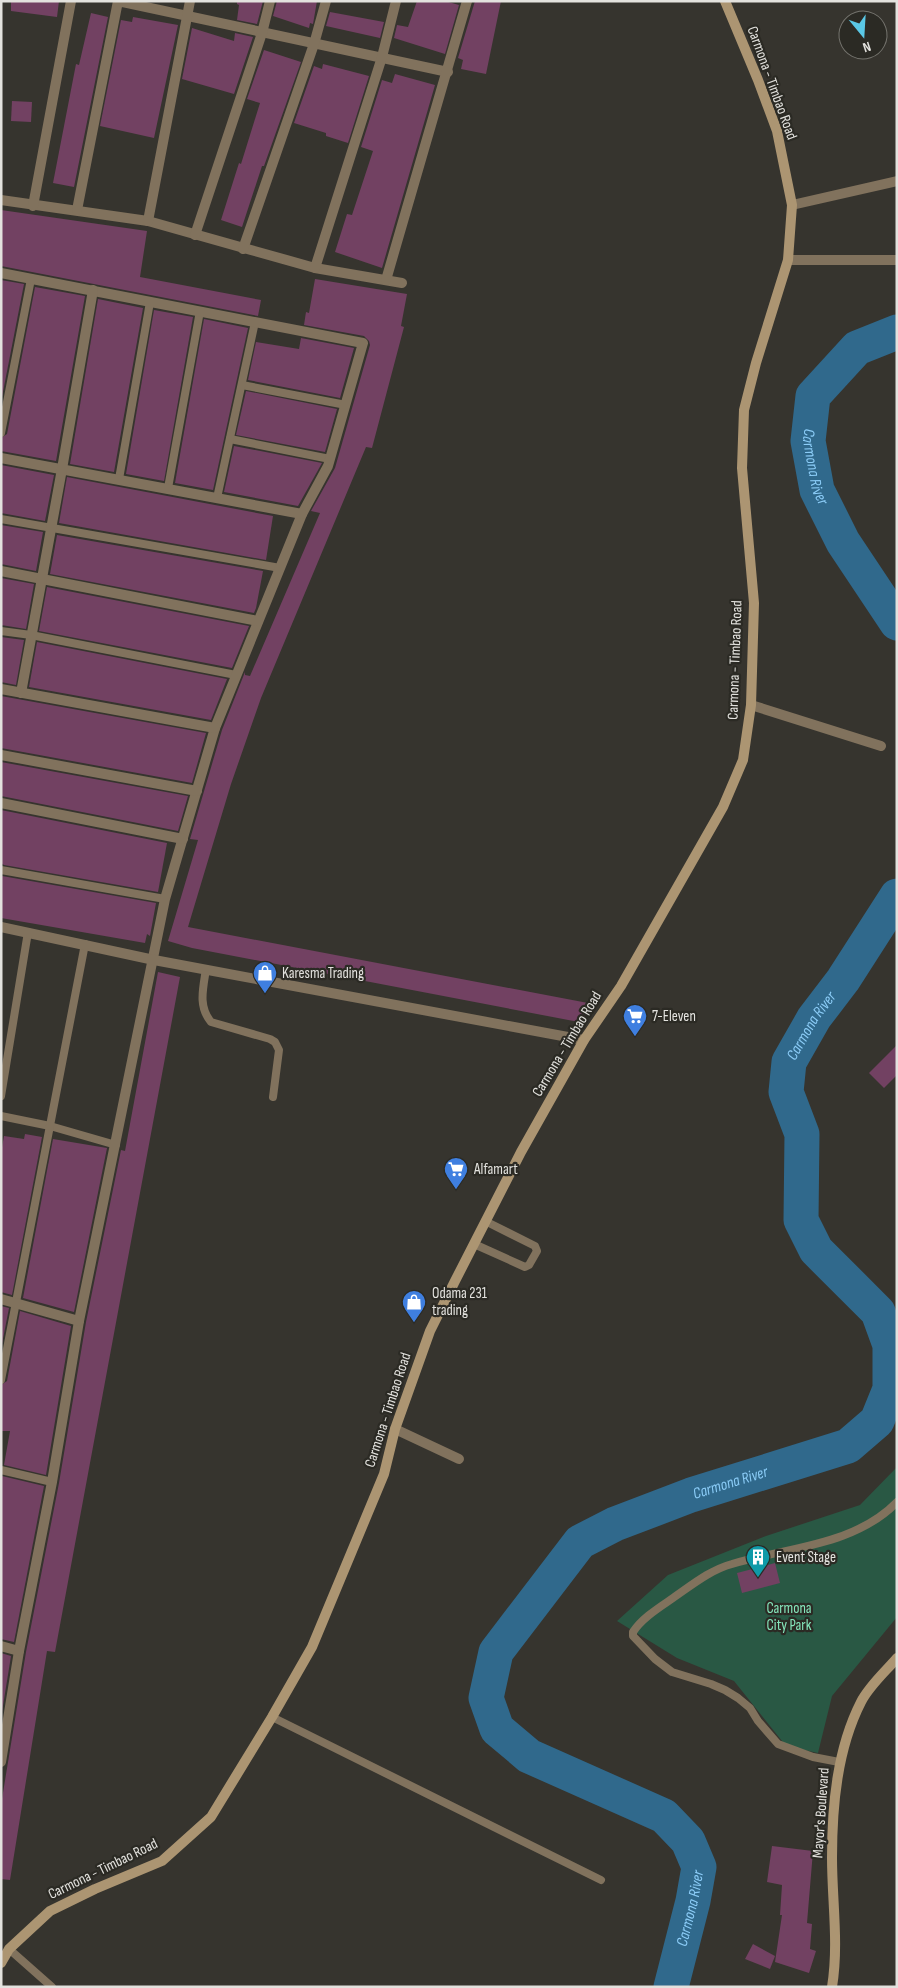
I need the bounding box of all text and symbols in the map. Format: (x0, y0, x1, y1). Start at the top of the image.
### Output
north arrow (838, 10, 888, 60)
street label: Carmona - Timbao Road (743, 24, 801, 142)
text: N (861, 38, 873, 56)
water label: Carmona River (798, 428, 833, 509)
street label: Carmona - Timbao Road (723, 600, 747, 720)
shop icon: Karesma Trading (252, 960, 278, 994)
place label: Karesma Trading (282, 964, 364, 983)
street label: Carmona - Timbao Road (528, 988, 606, 1100)
water label: Carmona River (783, 988, 840, 1064)
supermarket icon: 7-Eleven (622, 1003, 648, 1037)
place label: 7-Eleven (652, 1007, 696, 1026)
supermarket icon: Alfamart (443, 1156, 469, 1190)
place label: Alfamart (473, 1160, 518, 1179)
place label: Odama 231 trading (432, 1284, 488, 1320)
shop icon: Odama 231 trading (401, 1289, 427, 1323)
street label: Carmona - Timbao Road (360, 1350, 416, 1470)
water label: Carmona River (690, 1462, 771, 1503)
building icon: Event Stage (745, 1544, 771, 1578)
place label: Event Stage (776, 1548, 836, 1567)
park label: Carmona City Park (766, 1599, 812, 1635)
street label: Mayor's Boulevard (808, 1767, 834, 1859)
street label: Carmona - Timbao Road (45, 1834, 161, 1904)
water label: Carmona River (672, 1868, 708, 1948)

